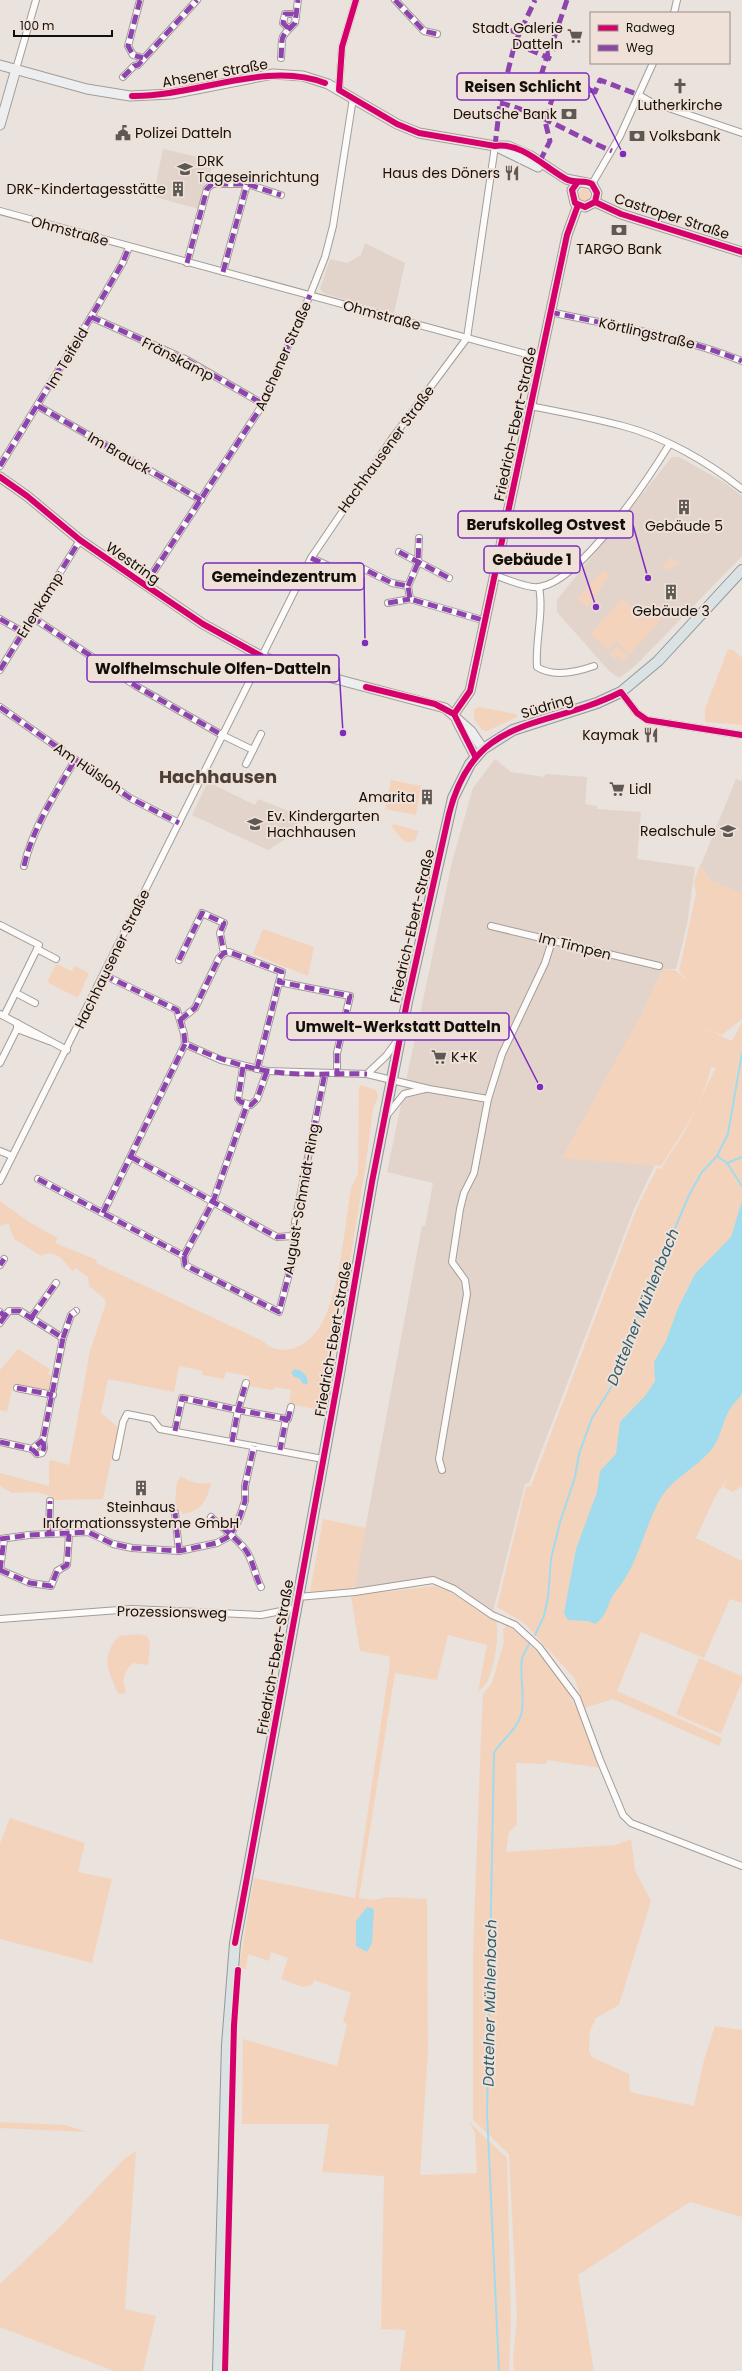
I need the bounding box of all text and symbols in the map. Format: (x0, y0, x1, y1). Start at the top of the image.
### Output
scale bar (14, 12, 112, 38)
legend (590, 12, 730, 64)
text: 100 m (20, 17, 54, 34)
place label: Stadt Galerie Datteln (472, 18, 563, 54)
text: Radweg (626, 19, 675, 36)
supermarket icon: Stadt Galerie Datteln (566, 27, 584, 45)
text: Weg (626, 39, 653, 56)
street label: Ahsener Straße (160, 54, 270, 92)
callout: Reisen Schlicht (457, 73, 589, 100)
text: Reisen Schlicht (465, 76, 581, 97)
church icon: Lutherkirche (671, 77, 689, 95)
place label: Lutherkirche (638, 95, 723, 115)
place label: Deutsche Bank (453, 104, 558, 124)
bank icon: Deutsche Bank (560, 105, 578, 123)
place label: Polizei Datteln (135, 123, 232, 143)
public building icon: Polizei Datteln (114, 124, 132, 142)
place label: Volksbank (649, 126, 721, 146)
bank icon: Volksbank (628, 127, 646, 145)
place label: DRK Tageseinrichtung (197, 151, 319, 187)
school or university icon: DRK Tageseinrichtung (176, 160, 194, 178)
place label: Haus des Döners (383, 163, 500, 183)
restaurant icon: Haus des Döners (503, 164, 521, 182)
place label: DRK-Kindertagesstätte (7, 179, 166, 199)
building icon: DRK-Kindertagesstätte (169, 180, 187, 198)
street label: Castroper Straße (612, 188, 733, 244)
street label: Ohmstraße (29, 211, 111, 251)
bank icon: TARGO Bank (610, 221, 628, 239)
place label: TARGO Bank (576, 239, 662, 259)
street label: Ohmstraße (341, 295, 423, 335)
street label: Aachener Straße (250, 298, 316, 414)
street label: Körtlingstraße (597, 312, 697, 354)
street label: Im Teifeld (41, 324, 93, 392)
street label: Fränskamp (138, 332, 218, 386)
street label: Friedrich-Ebert-Straße (489, 345, 541, 503)
street label: Hachhausener Straße (333, 381, 439, 517)
street label: Im Brauck (84, 427, 155, 479)
building icon: Gebäude 5 (675, 498, 693, 516)
callout: Berufskolleg Ostvest (458, 511, 633, 538)
text: Berufskolleg Ostvest (466, 514, 626, 535)
place label: Gebäude 5 (645, 516, 723, 536)
street label: Westring (102, 537, 164, 589)
callout: Gebäude 1 (484, 546, 580, 573)
text: Gebäude 1 (492, 549, 572, 570)
callout: Gemeindezentrum (203, 563, 364, 590)
text: Gemeindezentrum (211, 566, 357, 587)
street label: Erlenkamp (12, 568, 68, 642)
building icon: Gebäude 3 (662, 583, 680, 601)
place label: Gebäude 3 (632, 601, 710, 621)
callout: Wolfhelmschule Olfen-Datteln (87, 655, 339, 682)
text: Wolfhelmschule Olfen-Datteln (95, 658, 331, 679)
street label: Südring (518, 689, 576, 723)
place label: Kaymak (582, 725, 640, 745)
restaurant icon: Kaymak (642, 726, 660, 744)
street label: Am Hülsloh (50, 738, 126, 798)
district label: Hachhausen (159, 764, 277, 789)
place label: Lidl (629, 779, 651, 799)
supermarket icon: Lidl (608, 780, 626, 798)
place label: Amarita (358, 787, 415, 807)
building icon: Amarita (418, 788, 436, 806)
place label: Ev. Kindergarten Hachhausen (267, 806, 380, 842)
school or university icon: Ev. Kindergarten Hachhausen (246, 815, 264, 833)
place label: Realschule (640, 821, 716, 841)
school or university icon: Realschule (719, 822, 737, 840)
street label: Friedrich-Ebert-Straße (385, 847, 440, 1005)
street label: Hachhausener Straße (70, 886, 155, 1032)
street label: Im Timpen (537, 927, 613, 965)
callout: Umwelt-Werkstatt Datteln (287, 1013, 509, 1040)
text: Umwelt-Werkstatt Datteln (295, 1016, 501, 1037)
place label: K+K (451, 1047, 478, 1067)
supermarket icon: K+K (430, 1048, 448, 1066)
street label: August-Schmidt-Ring (278, 1122, 324, 1276)
water label: Dattelner Mühlenbach (601, 1225, 684, 1388)
street label: Friedrich-Ebert-Straße (309, 1260, 357, 1418)
building icon: Steinhaus Informationssysteme GmbH (132, 1479, 150, 1497)
place label: Steinhaus Informationssysteme GmbH (43, 1497, 239, 1533)
street label: Friedrich-Ebert-Straße (251, 1578, 299, 1736)
street label: Prozessionsweg (117, 1601, 227, 1623)
water label: Dattelner Mühlenbach (478, 1919, 501, 2087)

